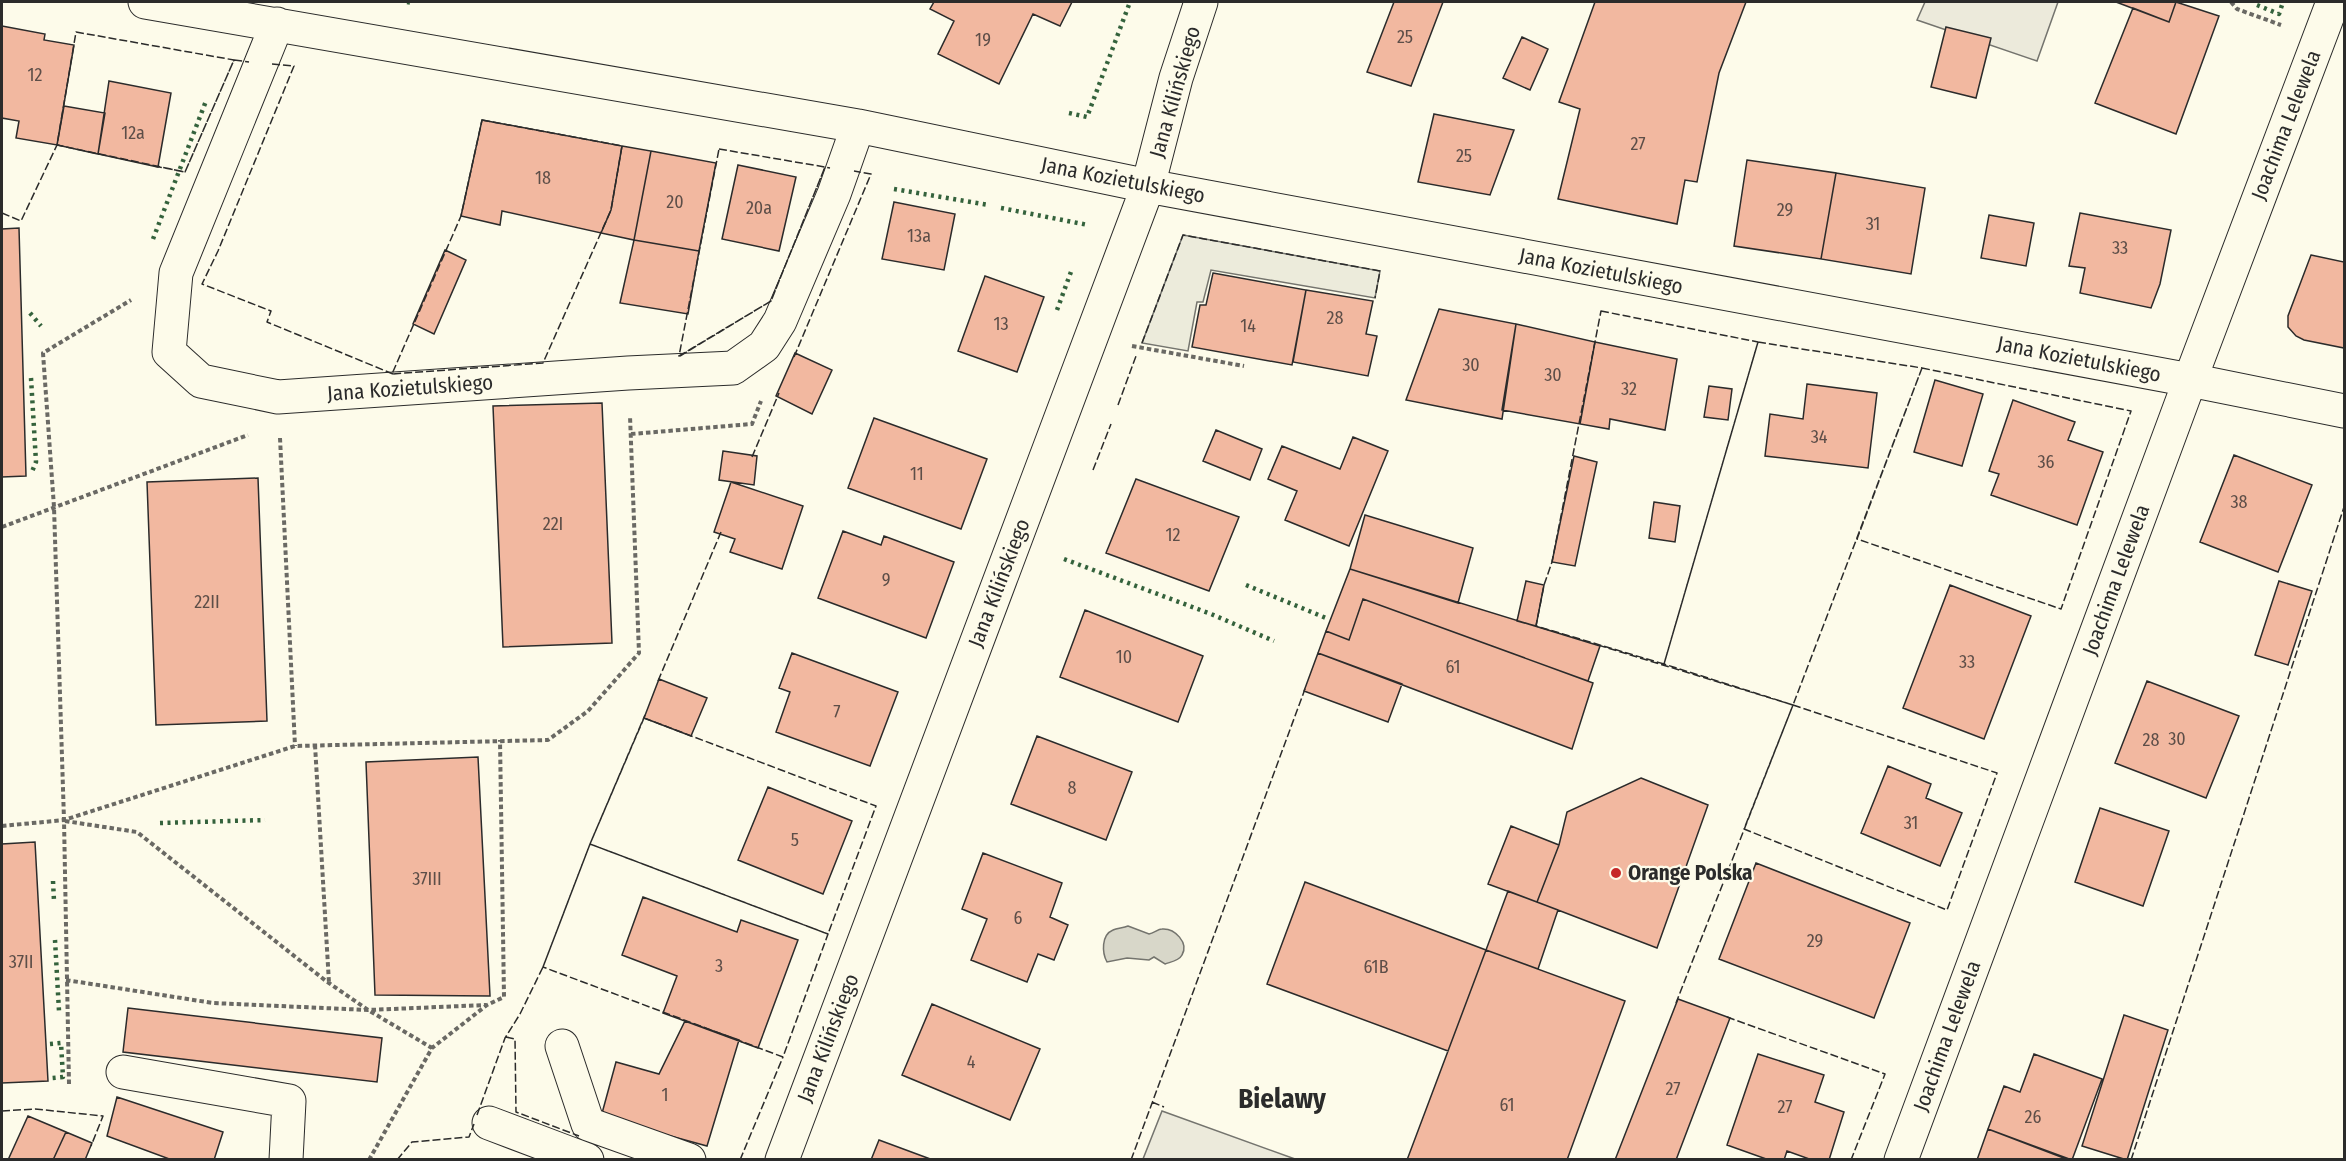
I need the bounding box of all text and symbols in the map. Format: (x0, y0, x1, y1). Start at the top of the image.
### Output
street label: Jana Kilińskiego (1144, 23, 1206, 161)
house number: 25 (1397, 26, 1413, 48)
house number: 19 (975, 29, 991, 51)
street label: Joachima Lelewela (2245, 46, 2327, 204)
house number: 12 (28, 64, 43, 86)
house number: 12a (121, 122, 145, 144)
house number: 27 (1630, 133, 1646, 155)
house number: 25 (1456, 145, 1472, 167)
street label: Jana Kozietulskiego (1039, 151, 1207, 209)
house number: 18 (535, 167, 551, 189)
house number: 20 (666, 191, 684, 213)
house number: 20a (746, 197, 772, 219)
house number: 29 (1777, 199, 1793, 221)
house number: 31 (1866, 213, 1880, 235)
house number: 13a (907, 225, 931, 247)
house number: 33 (2112, 237, 2128, 259)
street label: Jana Kozietulskiego (1517, 242, 1685, 300)
house number: 28 (1327, 307, 1343, 329)
house number: 13 (993, 313, 1009, 335)
house number: 14 (1240, 315, 1256, 337)
street label: Jana Kozietulskiego (1995, 330, 2163, 388)
house number: 30 (1462, 354, 1480, 376)
house number: 30 (1544, 364, 1562, 386)
street label: Jana Kozietulskiego (326, 369, 494, 407)
house number: 32 (1621, 378, 1637, 400)
house number: 34 (1811, 426, 1828, 448)
house number: 36 (2037, 451, 2055, 473)
house number: 11 (910, 463, 924, 485)
house number: 38 (2230, 491, 2248, 513)
street label: Joachima Lelewela (2077, 501, 2155, 659)
house number: 22I (543, 513, 563, 535)
street label: Jana Kilińskiego (963, 515, 1035, 651)
house number: 12 (1166, 524, 1181, 546)
house number: 9 (882, 569, 890, 591)
house number: 22II (194, 591, 220, 613)
house number: 10 (1116, 646, 1132, 668)
house number: 33 (1959, 651, 1975, 673)
house number: 61 (1445, 656, 1461, 678)
house number: 7 (833, 701, 841, 723)
house number: 30 (2168, 728, 2186, 750)
house number: 28 (2143, 729, 2159, 751)
house number: 8 (1068, 777, 1077, 799)
house number: 31 (1904, 812, 1918, 834)
house number: 5 (791, 829, 799, 851)
place label: Orange Polska (1628, 860, 1753, 886)
marker: Orange Polska (1609, 866, 1623, 880)
house number: 37III (412, 868, 442, 890)
house number: 6 (1014, 907, 1023, 929)
house number: 29 (1807, 930, 1823, 952)
house number: 37II (9, 951, 33, 973)
house number: 3 (715, 955, 723, 977)
house number: 61B (1364, 956, 1389, 978)
street label: Joachima Lelewela (1908, 957, 1986, 1115)
street label: Jana Kilińskiego (792, 970, 864, 1106)
house number: 4 (967, 1051, 976, 1073)
house number: 27 (1665, 1078, 1681, 1100)
district label: Bielawy (1238, 1083, 1326, 1115)
house number: 1 (661, 1084, 669, 1106)
house number: 61 (1499, 1094, 1515, 1116)
house number: 27 (1777, 1096, 1793, 1118)
house number: 26 (2025, 1106, 2042, 1128)

